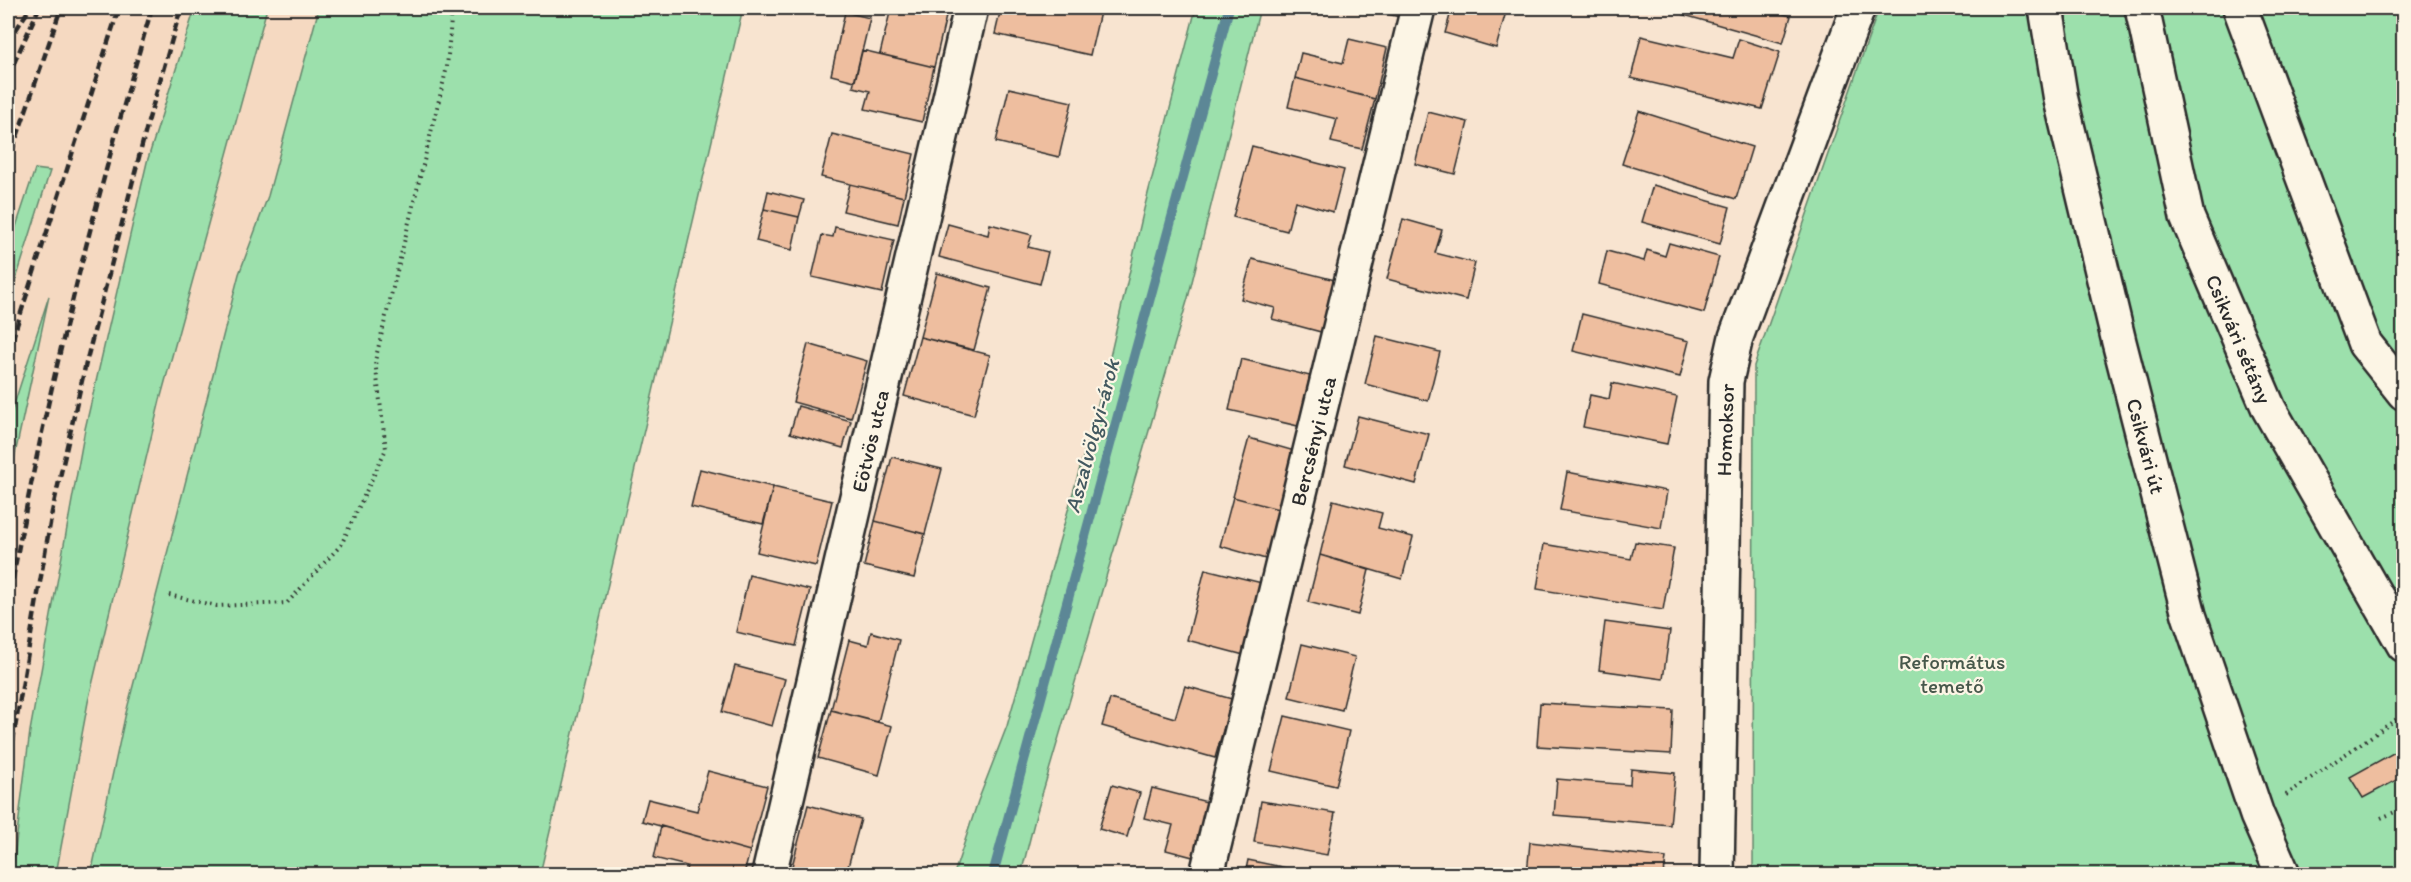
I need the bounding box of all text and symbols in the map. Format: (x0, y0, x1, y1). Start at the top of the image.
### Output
street label: Csikvári sétány (2201, 271, 2278, 408)
water label: Aszalvölgyi-árok (1059, 355, 1126, 516)
street label: Bercsényi utca (1285, 373, 1341, 508)
street label: Homoksor (1711, 383, 1739, 477)
street label: Eötvös utca (846, 387, 894, 495)
street label: Csikvári út (2121, 396, 2171, 496)
park label: Református temető (1899, 649, 2005, 698)

